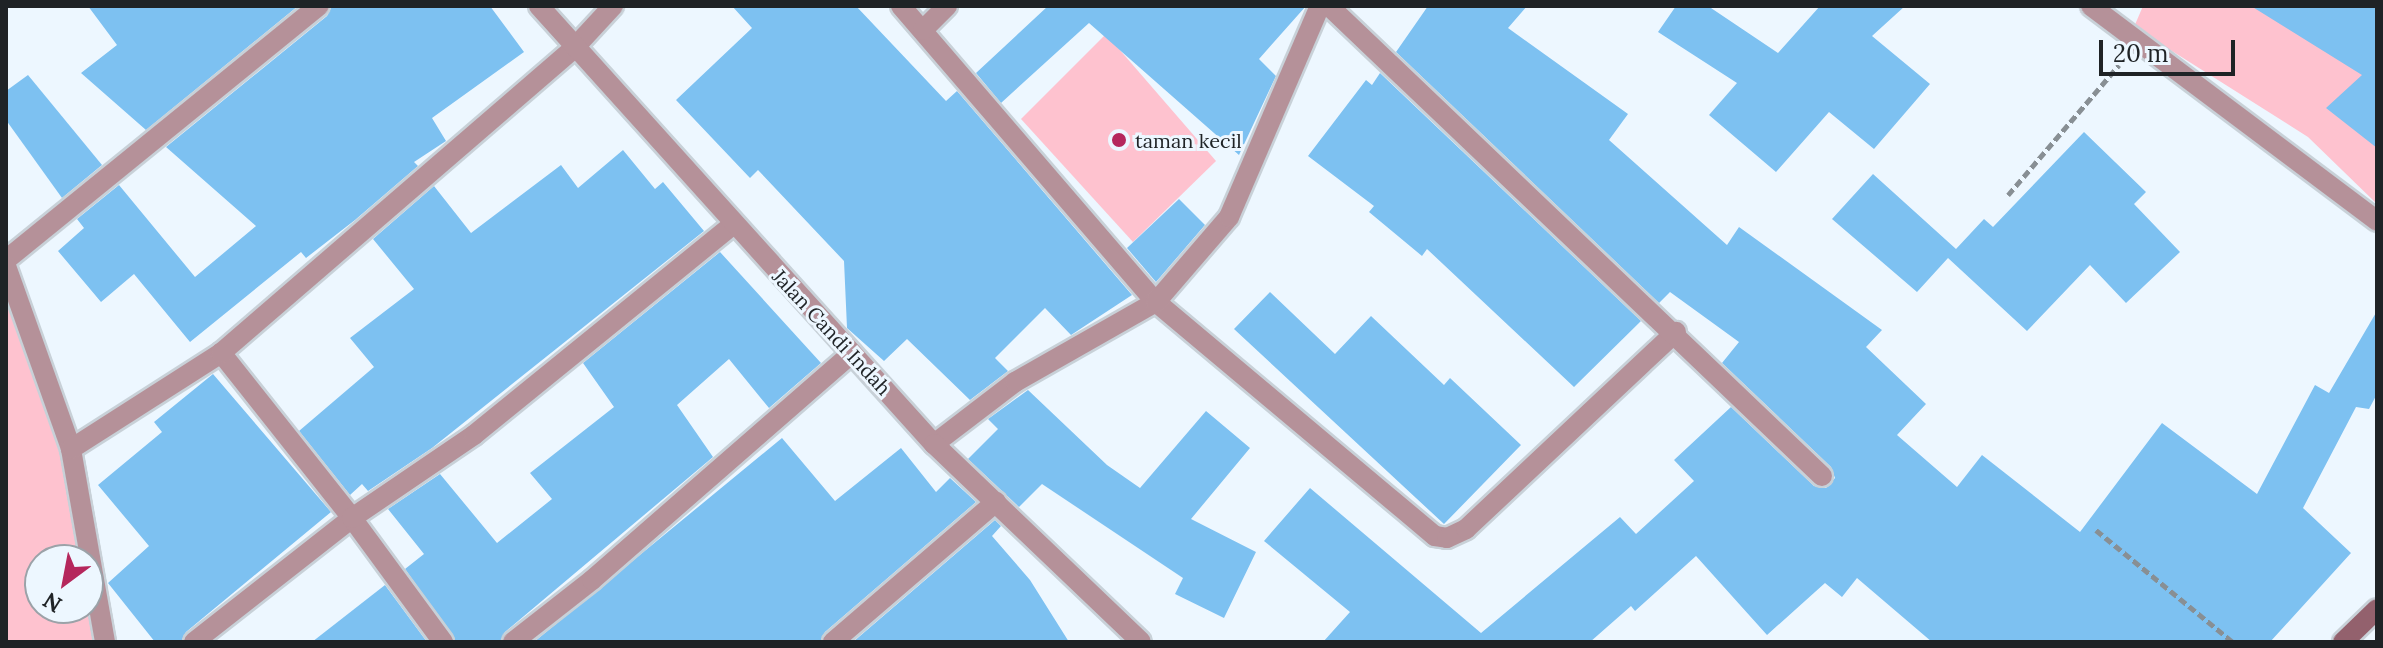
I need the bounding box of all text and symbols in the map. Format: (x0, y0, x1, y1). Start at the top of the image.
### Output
scale bar (2103, 24, 2239, 74)
text: 20 m (2113, 38, 2169, 69)
place label: taman kecil (1135, 128, 1242, 152)
marker: taman kecil (1110, 131, 1128, 149)
street label: Jalan Candi Indah (768, 264, 896, 400)
north arrow (24, 544, 104, 624)
text: N (38, 586, 67, 619)

